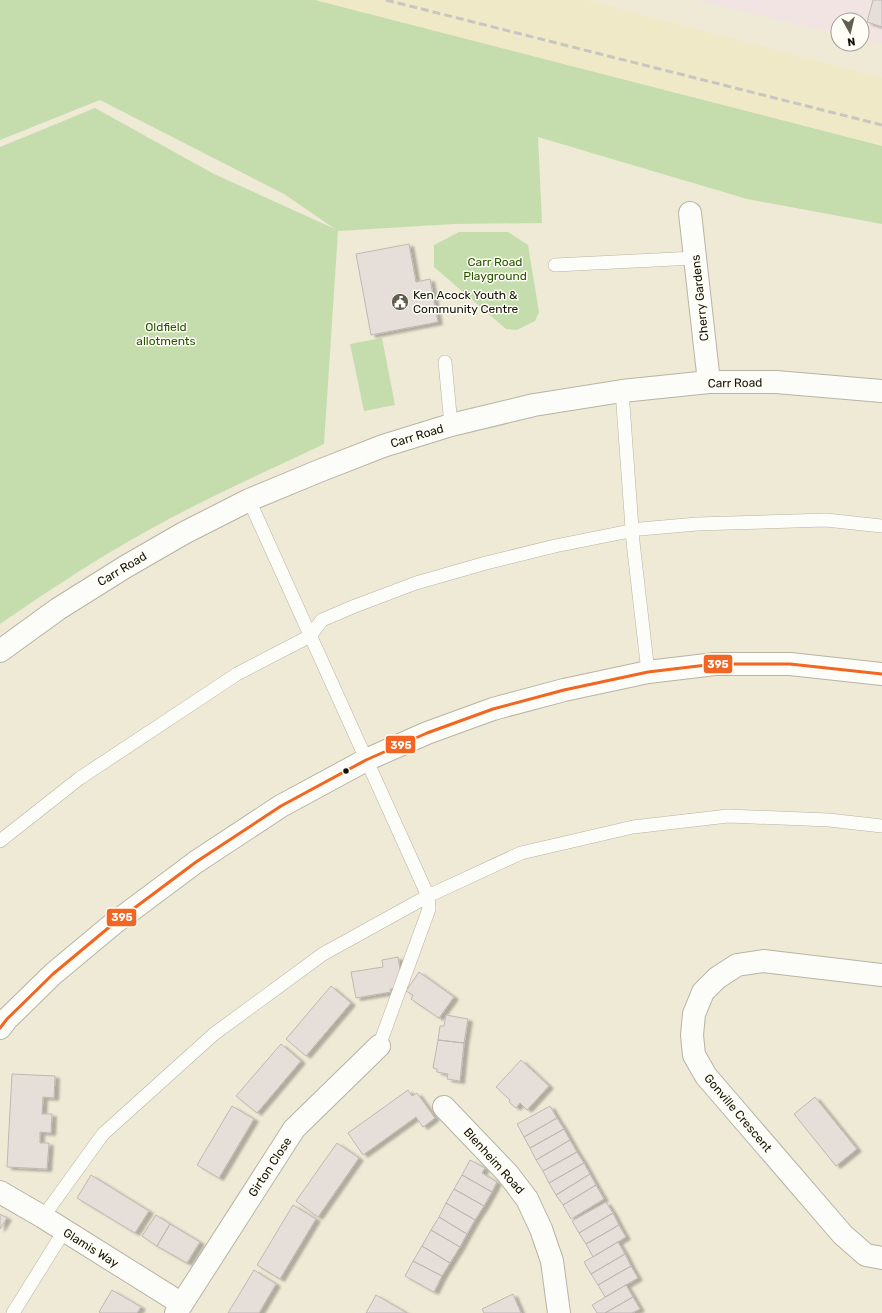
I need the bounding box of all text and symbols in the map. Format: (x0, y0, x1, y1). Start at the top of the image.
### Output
north arrow (830, 12, 870, 52)
text: N (846, 34, 856, 48)
street label: Cherry Gardens (688, 254, 712, 342)
park label: Carr Road Playground (463, 255, 527, 283)
place label: Ken Acock Youth & Community Centre (413, 288, 519, 316)
public building icon: Ken Acock Youth & Community Centre (390, 292, 410, 312)
park label: Oldfield allotments (136, 320, 196, 348)
street label: Carr Road (707, 376, 763, 390)
street label: Carr Road (389, 421, 445, 451)
street label: Carr Road (95, 549, 149, 589)
line badge: 395 (703, 654, 733, 674)
text: 395 (707, 658, 729, 671)
line badge: 395 (385, 735, 416, 754)
text: 395 (390, 739, 412, 752)
unlabelled marker (341, 766, 351, 776)
line badge: 395 (106, 908, 137, 927)
text: 395 (111, 911, 133, 924)
street label: Gonville Crescent (701, 1071, 775, 1155)
street label: Blenheim Road (461, 1125, 527, 1197)
street label: Girton Close (246, 1134, 295, 1199)
street label: Glamis Way (61, 1225, 122, 1271)

